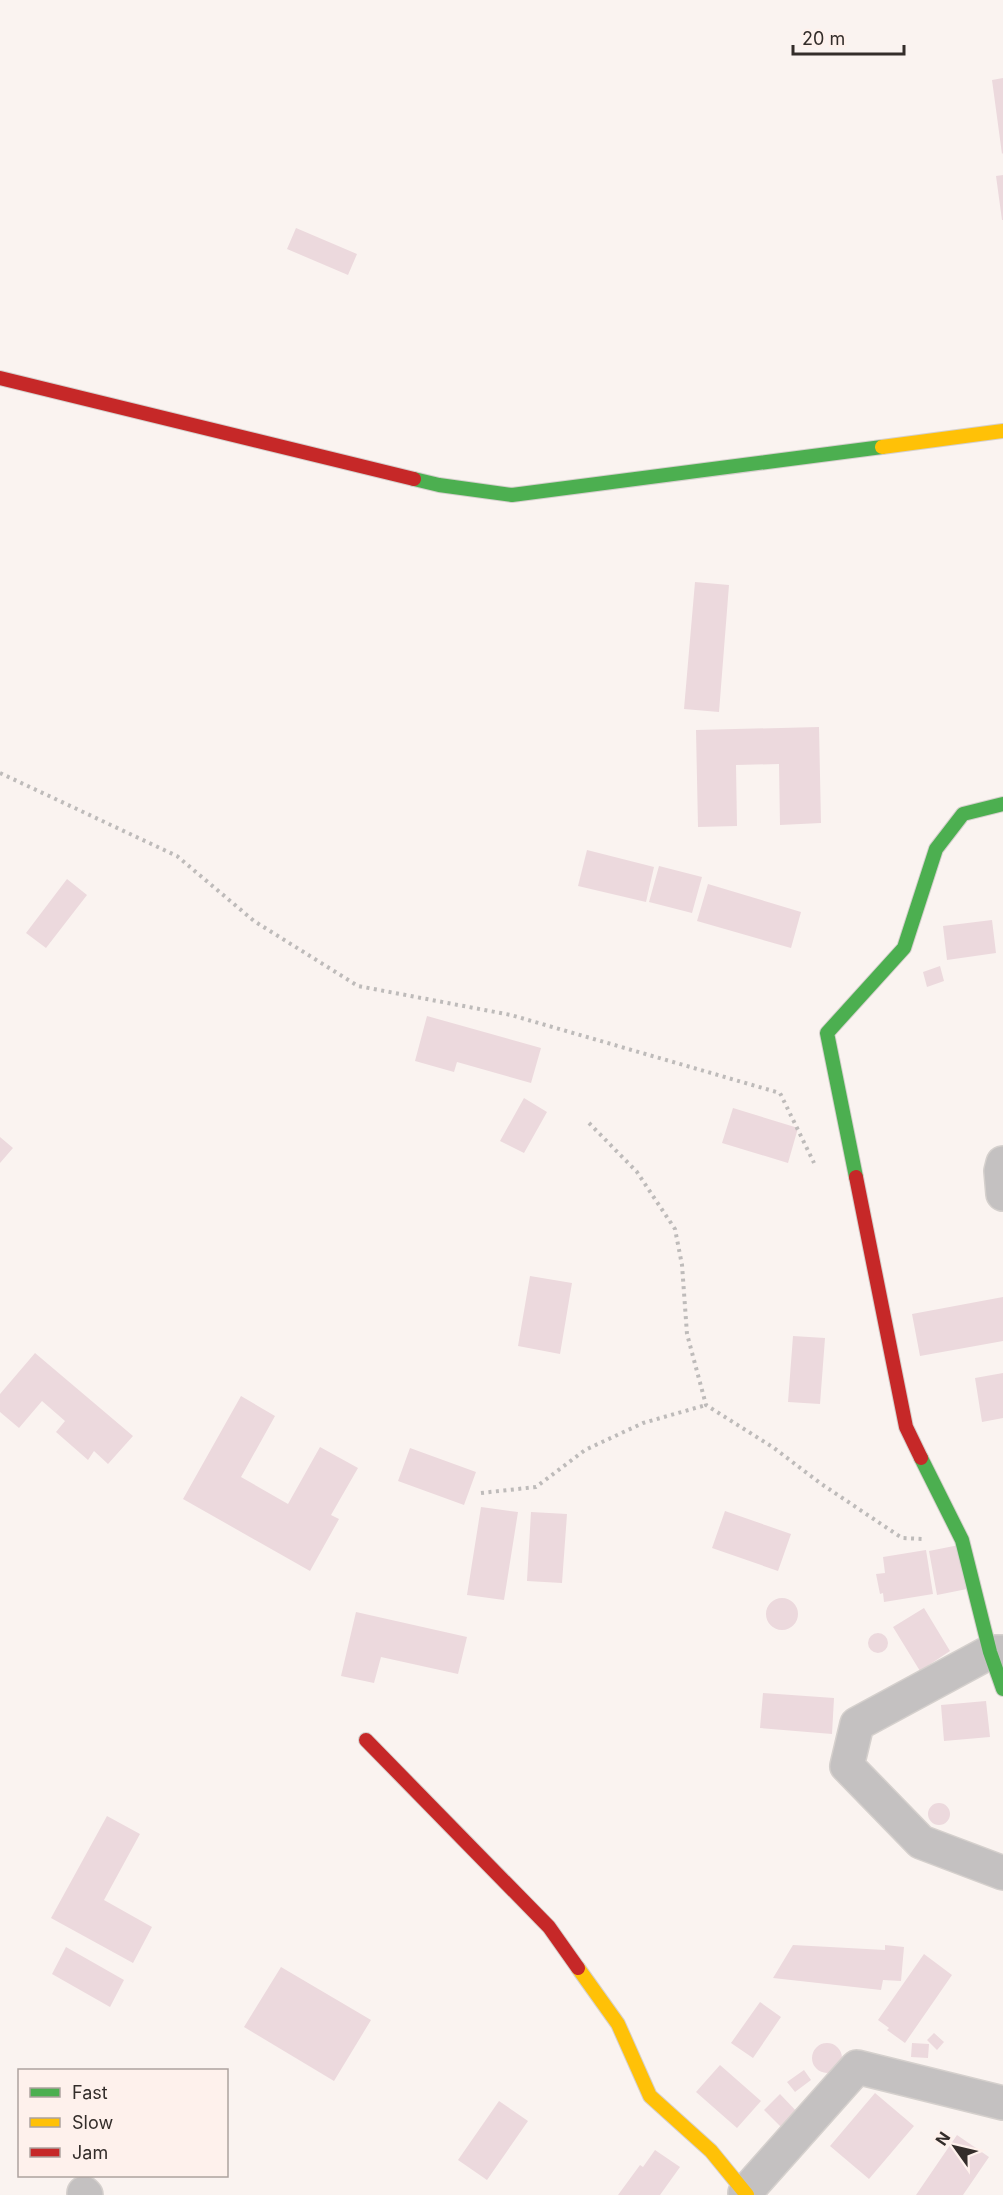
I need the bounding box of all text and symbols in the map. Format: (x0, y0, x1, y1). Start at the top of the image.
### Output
scale bar (793, 18, 904, 56)
text: 20 m (802, 28, 845, 49)
legend (18, 2069, 228, 2177)
text: Fast (72, 2082, 108, 2103)
text: Slow (72, 2112, 113, 2133)
north arrow (925, 2117, 985, 2177)
text: N (931, 2128, 954, 2149)
text: Jam (72, 2142, 108, 2163)

